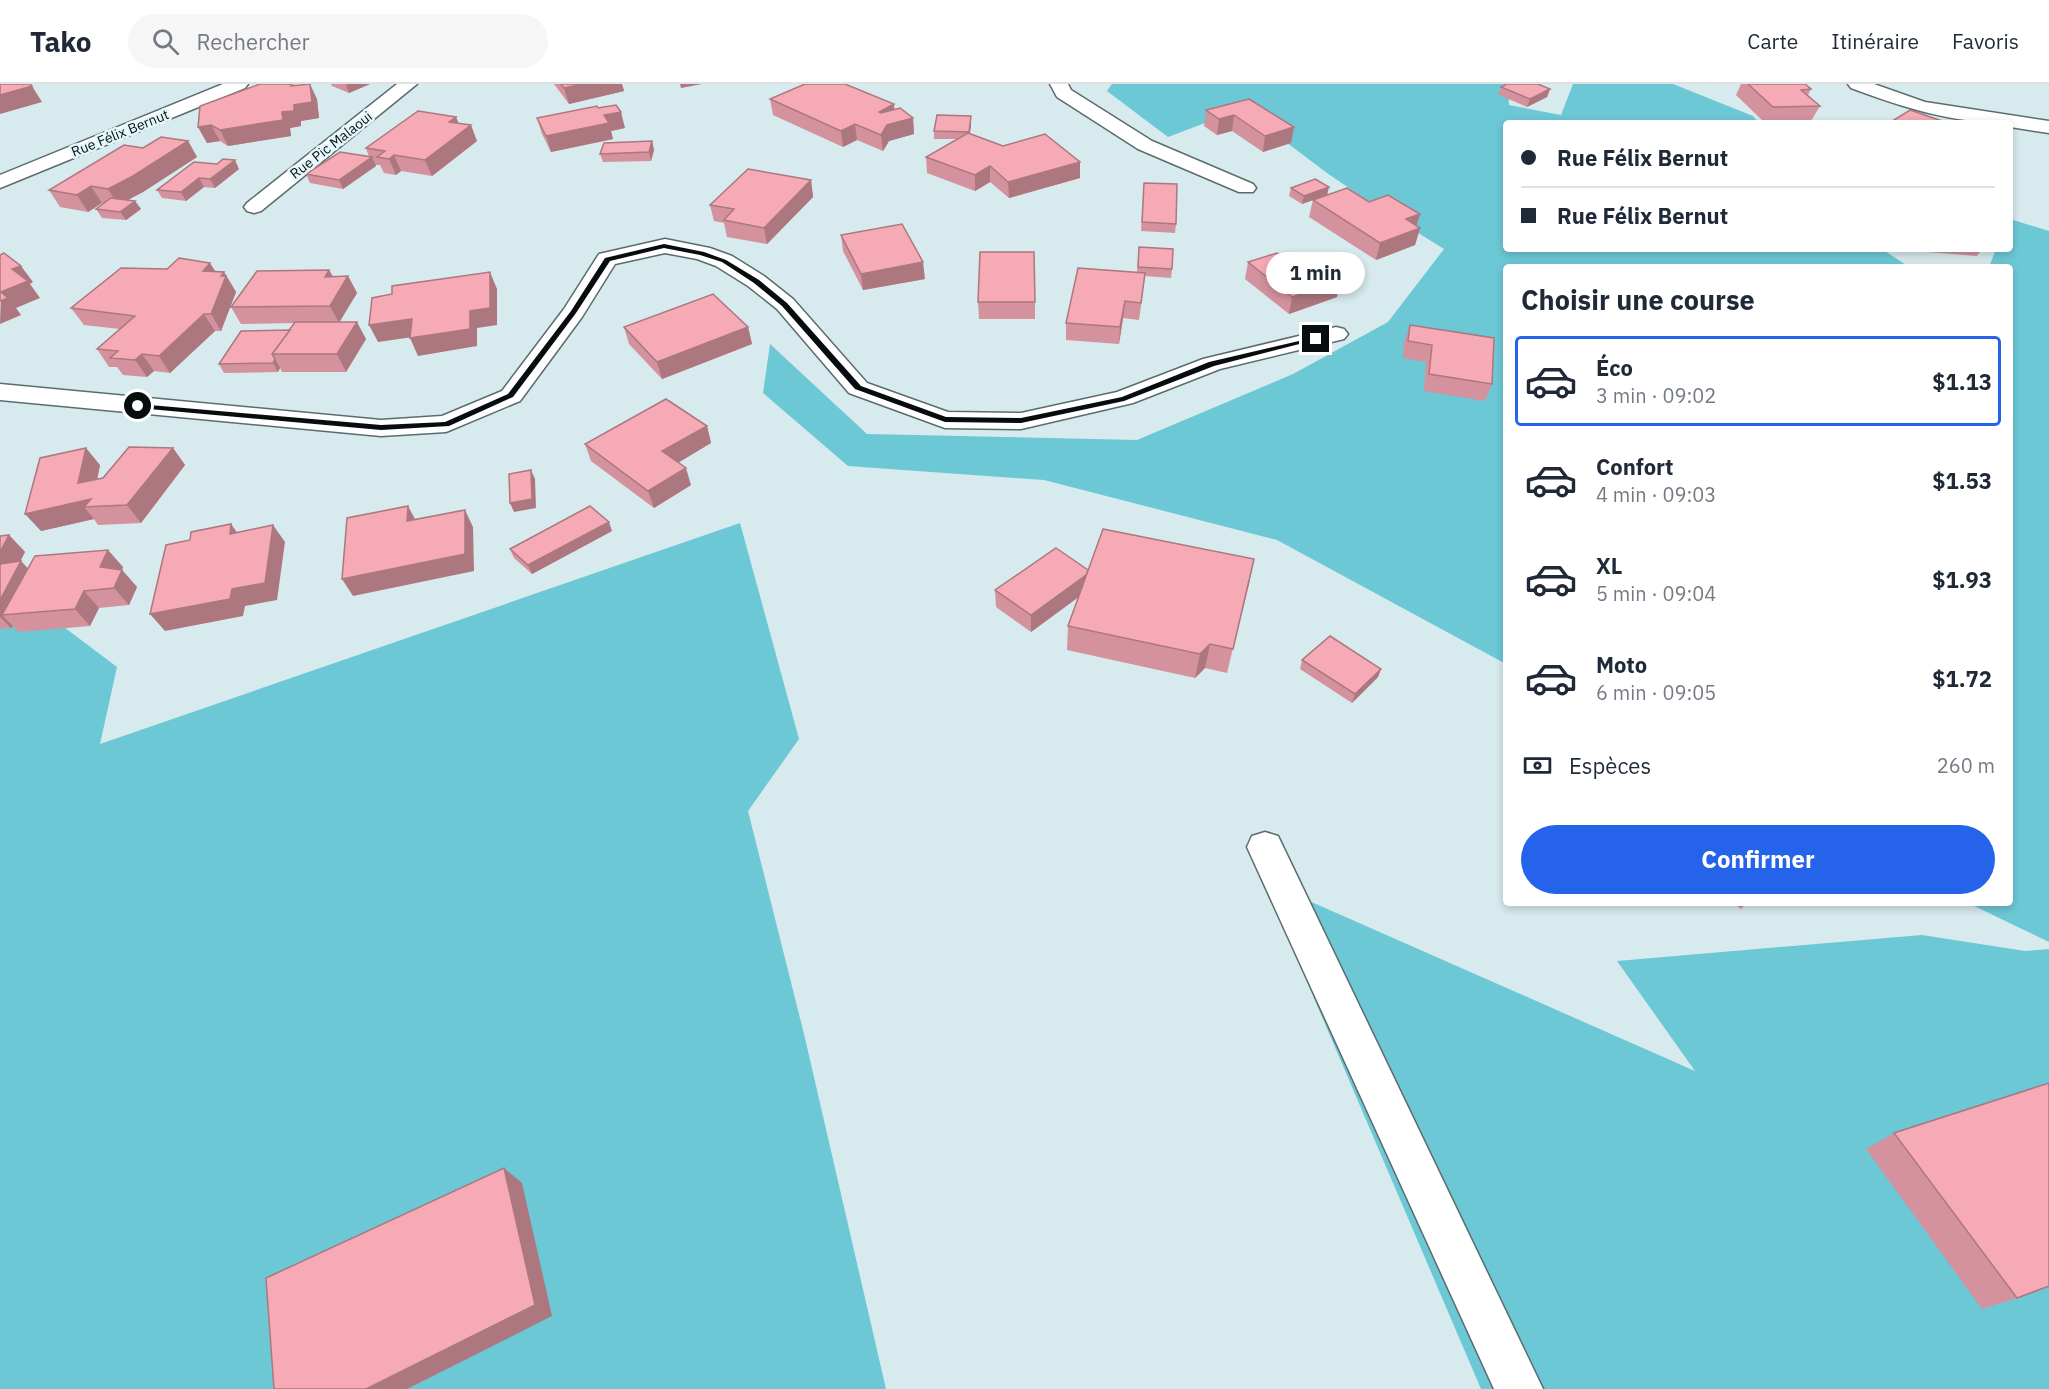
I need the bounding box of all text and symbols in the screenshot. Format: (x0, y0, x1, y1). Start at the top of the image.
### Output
search box (128, 14, 548, 68)
text: Tako (30, 23, 92, 60)
icon: search (149, 25, 182, 58)
text: Rechercher (197, 27, 310, 56)
text: Carte (1747, 27, 1798, 55)
text: Itinéraire (1831, 27, 1919, 55)
text: Favoris (1952, 27, 2019, 55)
street label: Rue Félix Bernut (69, 105, 171, 161)
street label: Rue Pic Malaoui (286, 107, 376, 183)
text: Rue Félix Bernut (1557, 143, 1728, 172)
text: Rue Félix Bernut (1557, 201, 1728, 230)
callout: 1 min (1266, 252, 1366, 294)
text: 1 min (1289, 259, 1342, 286)
text: Choisir une course (1521, 282, 1755, 317)
route end (1302, 325, 1329, 352)
text: Éco (1596, 353, 1633, 382)
icon: car (1524, 354, 1578, 408)
text: $1.13 (1932, 367, 1992, 396)
text: 3 min · 09:02 (1596, 382, 1716, 409)
route start (124, 392, 151, 419)
text: Confort (1596, 452, 1674, 481)
icon: car (1524, 453, 1578, 507)
text: $1.53 (1932, 466, 1992, 495)
text: 4 min · 09:03 (1596, 481, 1716, 508)
text: XL (1596, 551, 1622, 580)
icon: car (1524, 552, 1578, 606)
text: $1.93 (1932, 565, 1992, 594)
text: 5 min · 09:04 (1596, 580, 1716, 607)
text: Moto (1596, 650, 1647, 679)
icon: car (1524, 651, 1578, 705)
text: $1.72 (1932, 664, 1992, 693)
text: 6 min · 09:05 (1596, 679, 1716, 706)
icon: cash (1521, 749, 1554, 782)
text: Espèces (1569, 751, 1651, 780)
text: 260 m (1937, 752, 1995, 779)
button: Confirmer (1521, 825, 1995, 894)

